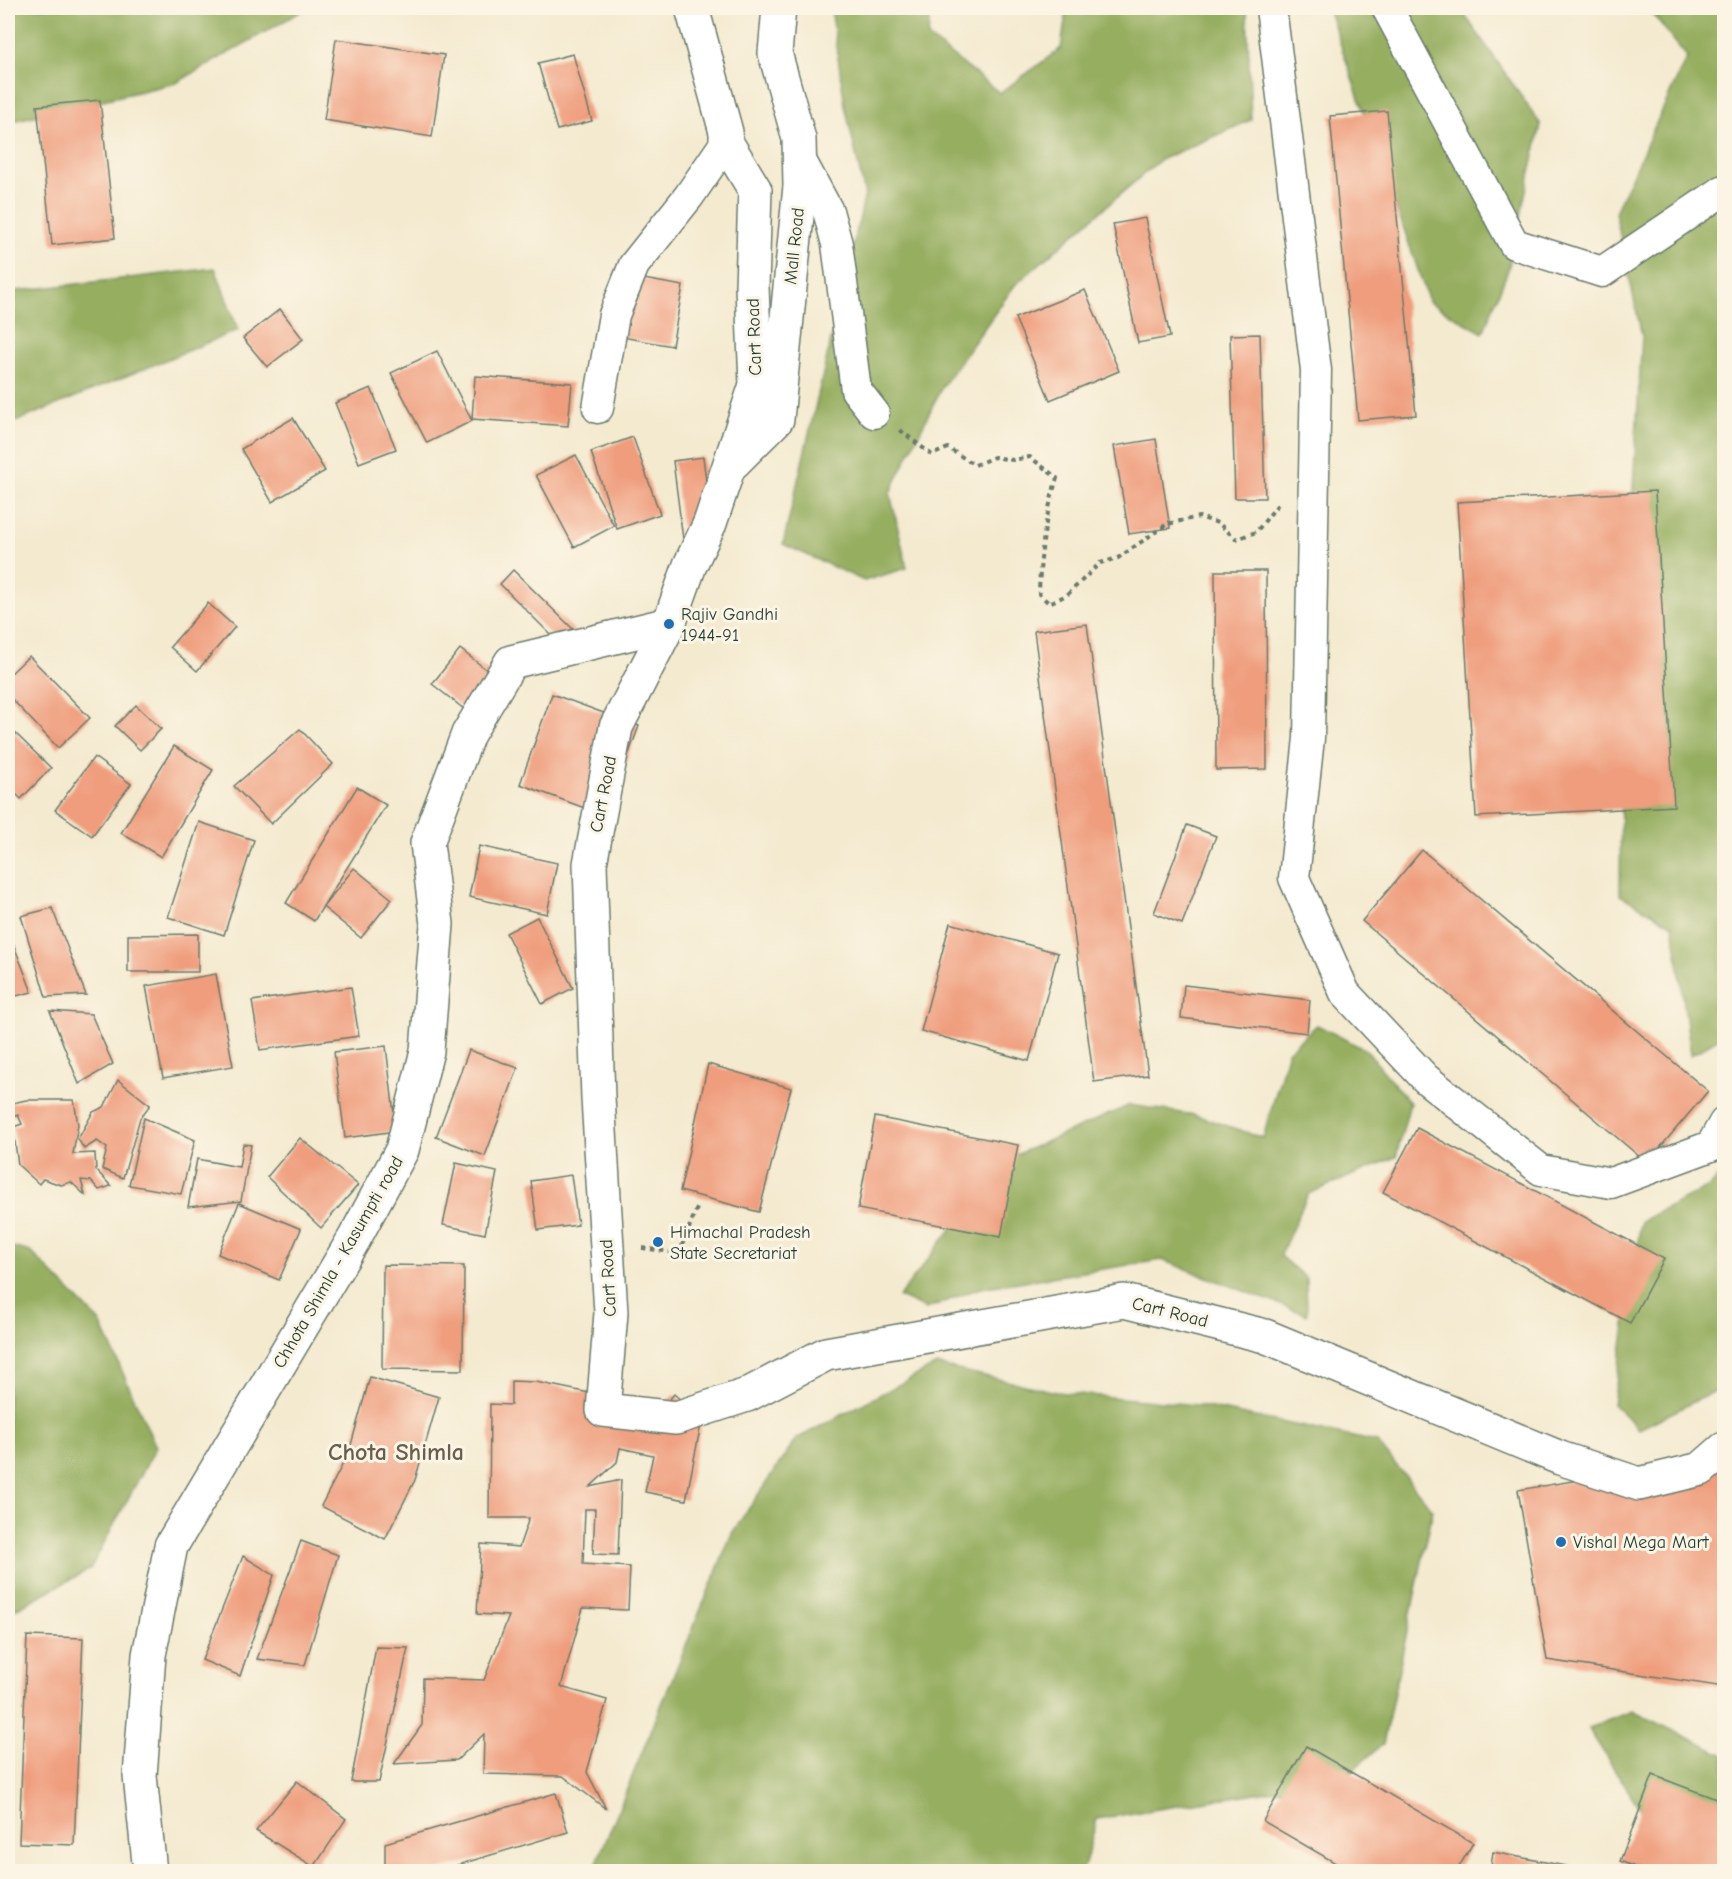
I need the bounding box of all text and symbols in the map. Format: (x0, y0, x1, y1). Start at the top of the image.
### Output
street label: Mall Road (780, 207, 809, 286)
street label: Cart Road (743, 298, 766, 376)
place label: Rajiv Gandhi 1944-91 (681, 604, 778, 646)
marker: Rajiv Gandhi 1944-91 (662, 617, 676, 631)
street label: Cart Road (586, 754, 621, 834)
street label: Chhota Shimla - Kasumpti road (269, 1152, 408, 1372)
place label: Himachal Pradesh State Secretariat (670, 1222, 811, 1264)
marker: Himachal Pradesh State Secretariat (651, 1235, 665, 1249)
street label: Cart Road (596, 1239, 621, 1317)
street label: Cart Road (1130, 1293, 1210, 1332)
district label: Chota Shimla (328, 1438, 464, 1466)
place label: Vishal Mega Mart (1573, 1532, 1710, 1553)
marker: Vishal Mega Mart (1554, 1535, 1568, 1549)

